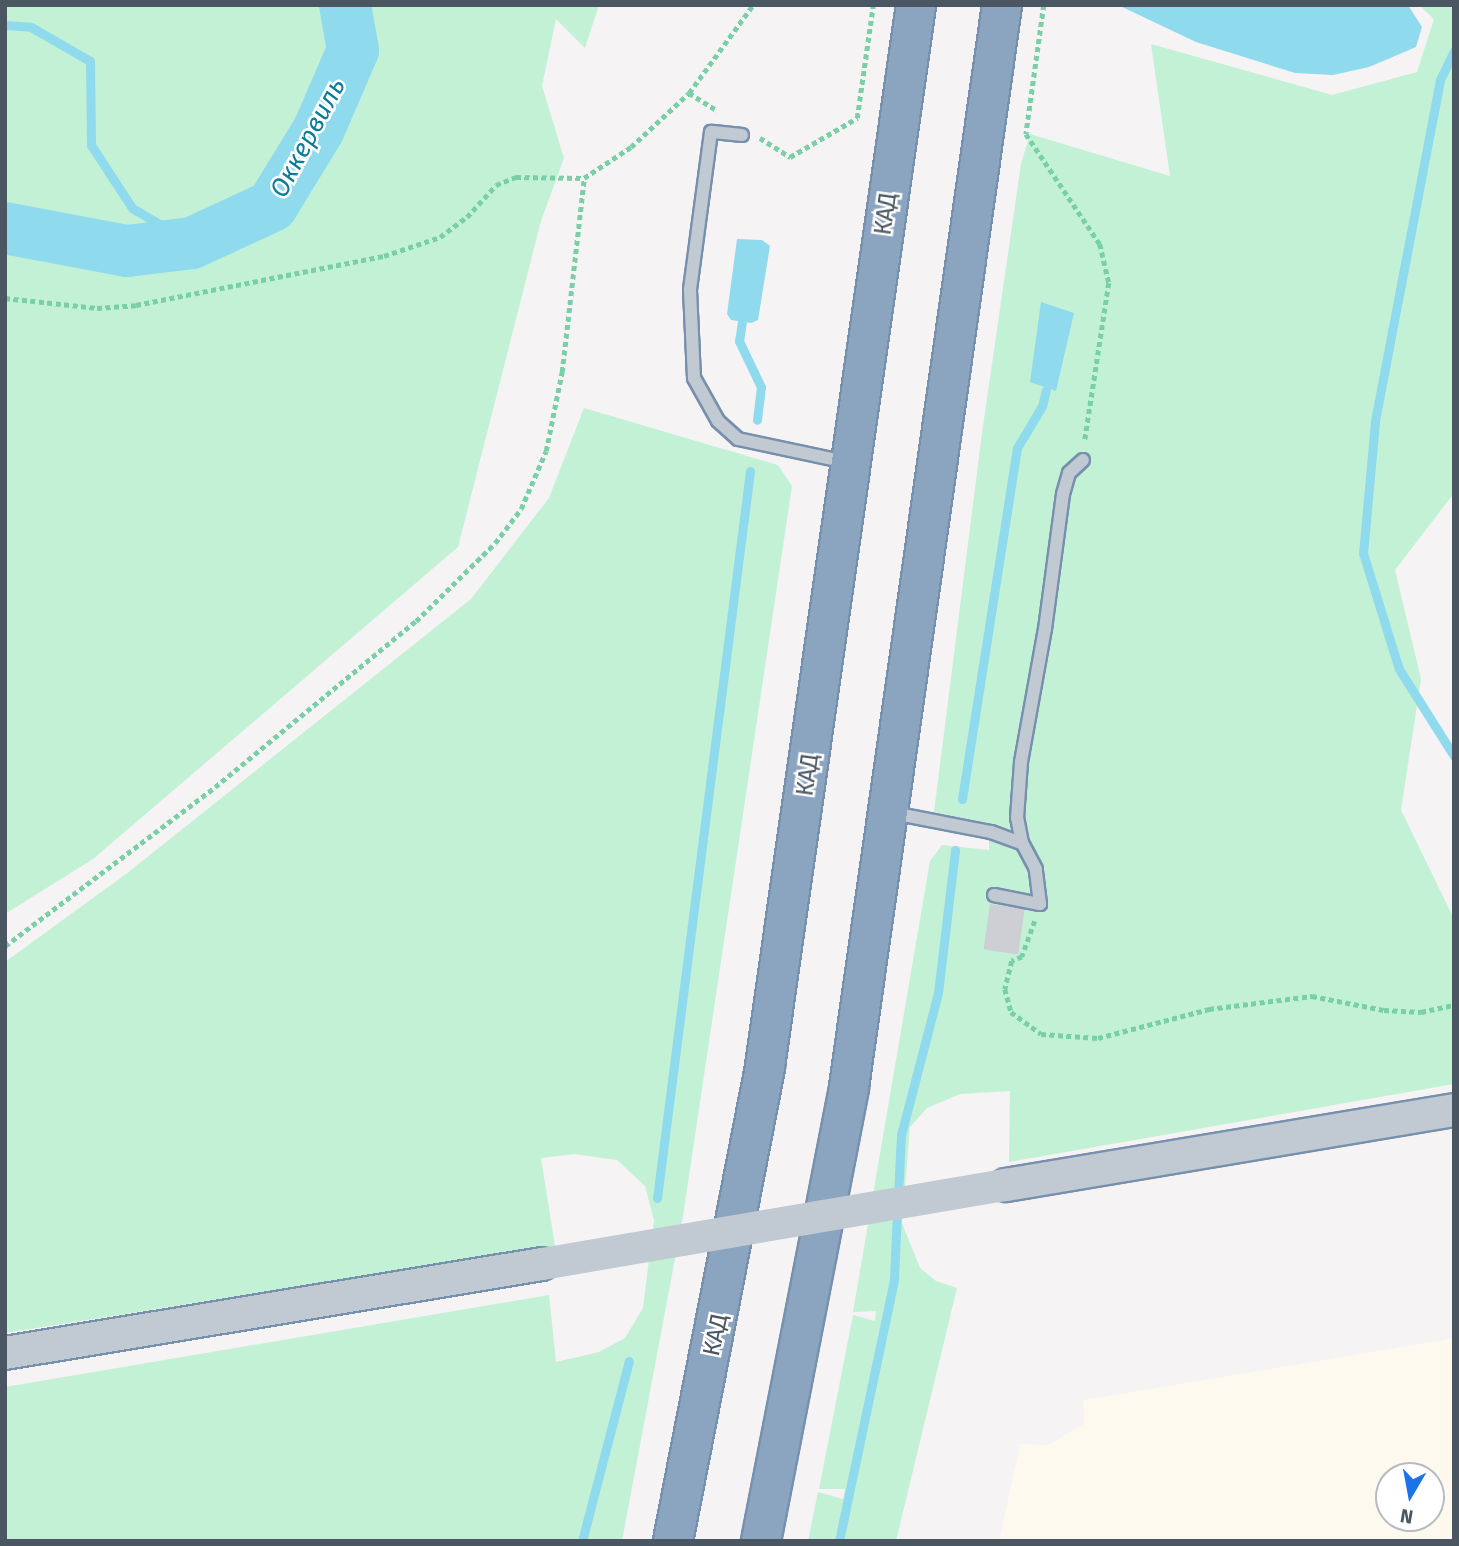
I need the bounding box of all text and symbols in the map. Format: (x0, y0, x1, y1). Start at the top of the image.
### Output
water label: Оккервиль (264, 73, 352, 203)
street label: КАД (869, 191, 903, 237)
street label: КАД (791, 752, 825, 798)
street label: КАД (697, 1311, 735, 1359)
north arrow (1375, 1462, 1445, 1532)
text: N (1398, 1504, 1415, 1529)

